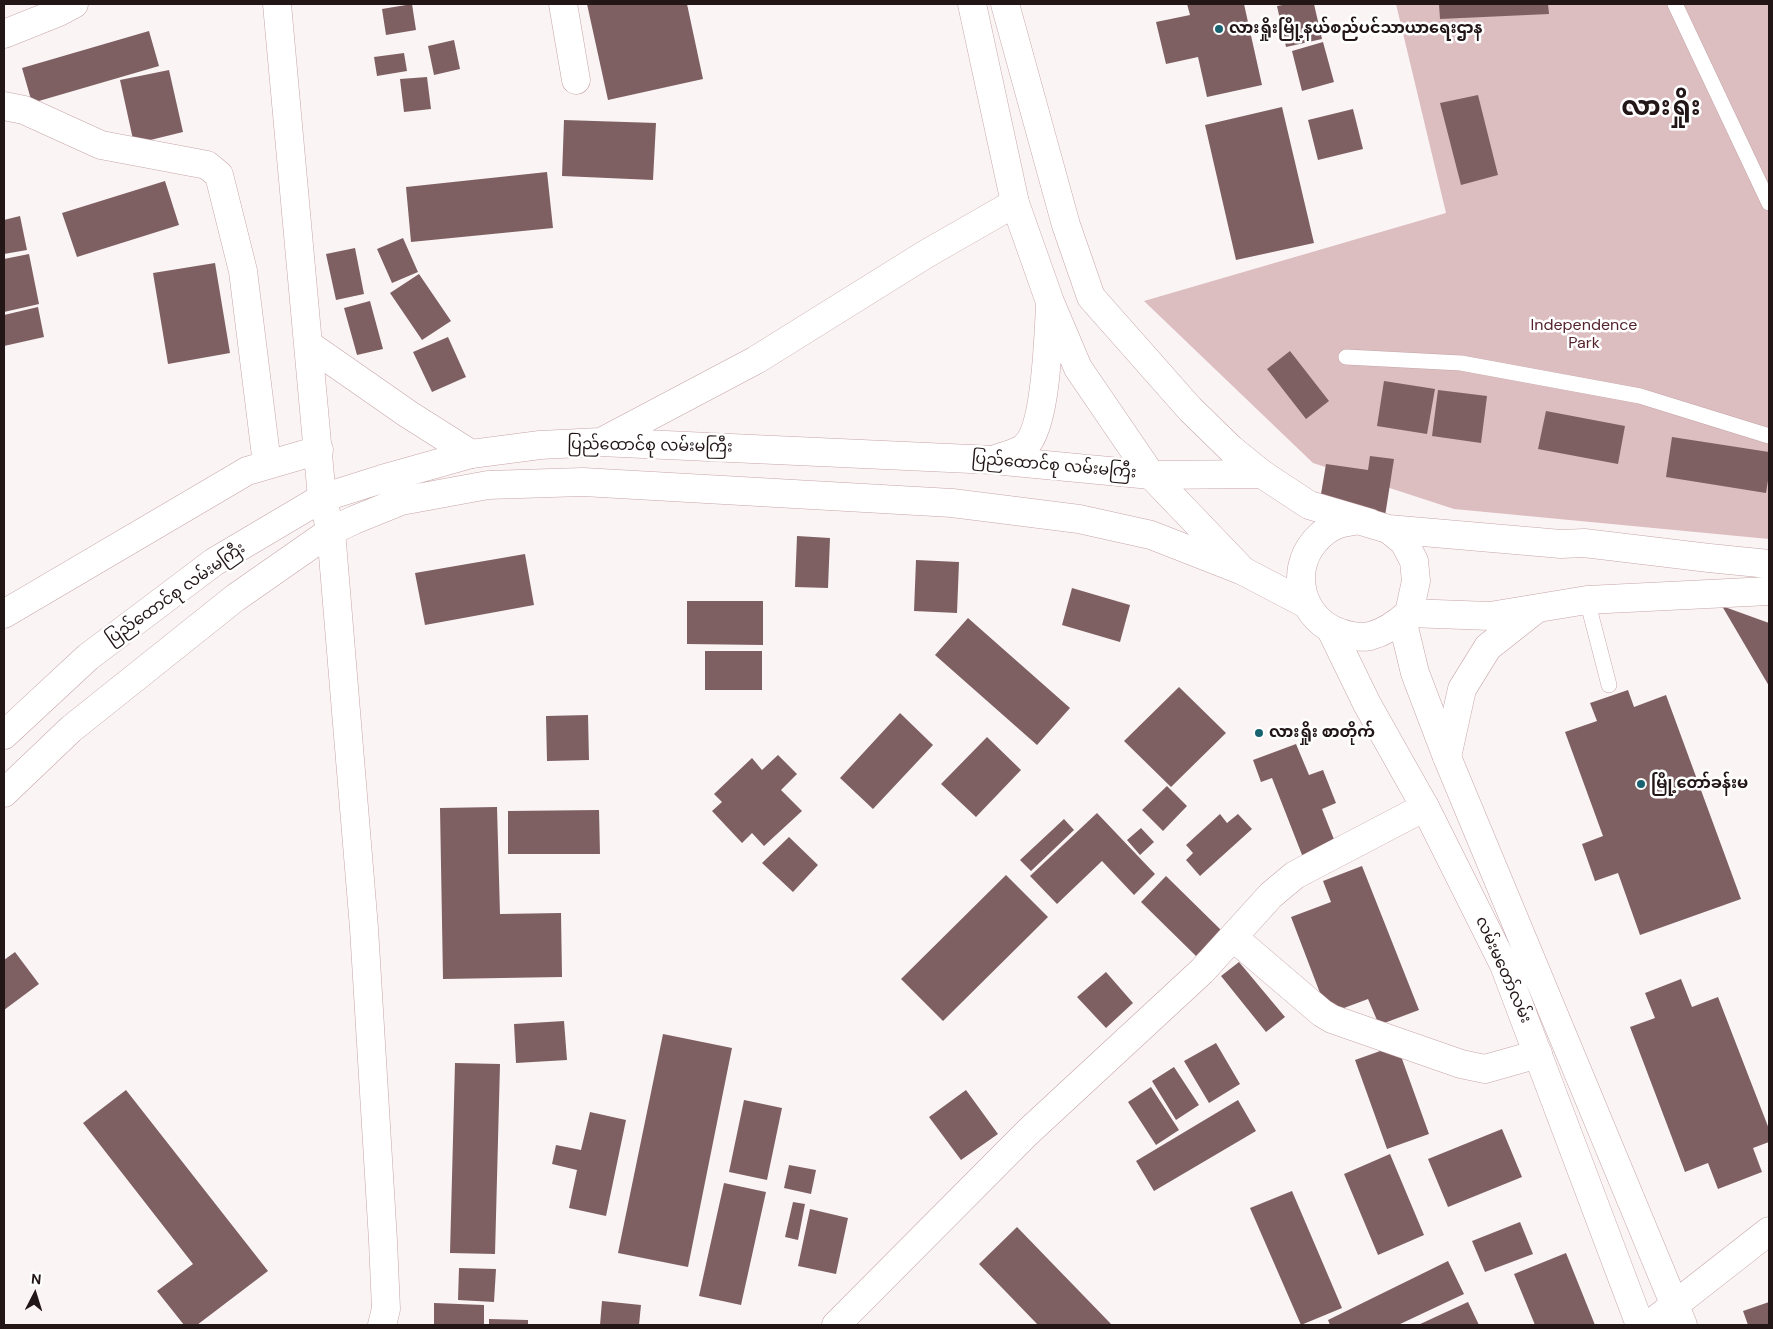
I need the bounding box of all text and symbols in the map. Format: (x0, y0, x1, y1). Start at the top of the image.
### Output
place label: လားရှိုးမြို့နယ်စည်ပင်သာယာရေးဌာန (1229, 19, 1483, 39)
marker: လားရှိုးမြို့နယ်စည်ပင်သာယာရေးဌာန (1213, 23, 1225, 35)
district label: လားရှိုး (1621, 92, 1701, 124)
park label: Independence Park (1531, 316, 1637, 354)
street label: ပြည်ထောင်စု လမ်းမကြီး (567, 435, 733, 457)
street label: ပြည်ထောင်စု လမ်းမကြီး (971, 449, 1137, 483)
street label: ပြည်ထောင်စု လမ်းမကြီး (103, 539, 249, 649)
place label: လားရှိုး စာတိုက် (1269, 723, 1375, 743)
marker: လားရှိုး စာတိုက် (1253, 727, 1265, 739)
place label: မြို့တော်ခန်းမ (1651, 774, 1748, 794)
marker: မြို့တော်ခန်းမ (1635, 778, 1647, 790)
street label: လမ်းမတော်လမ်း (1471, 914, 1535, 1026)
north arrow (10, 1269, 60, 1319)
text: N (30, 1270, 42, 1288)

